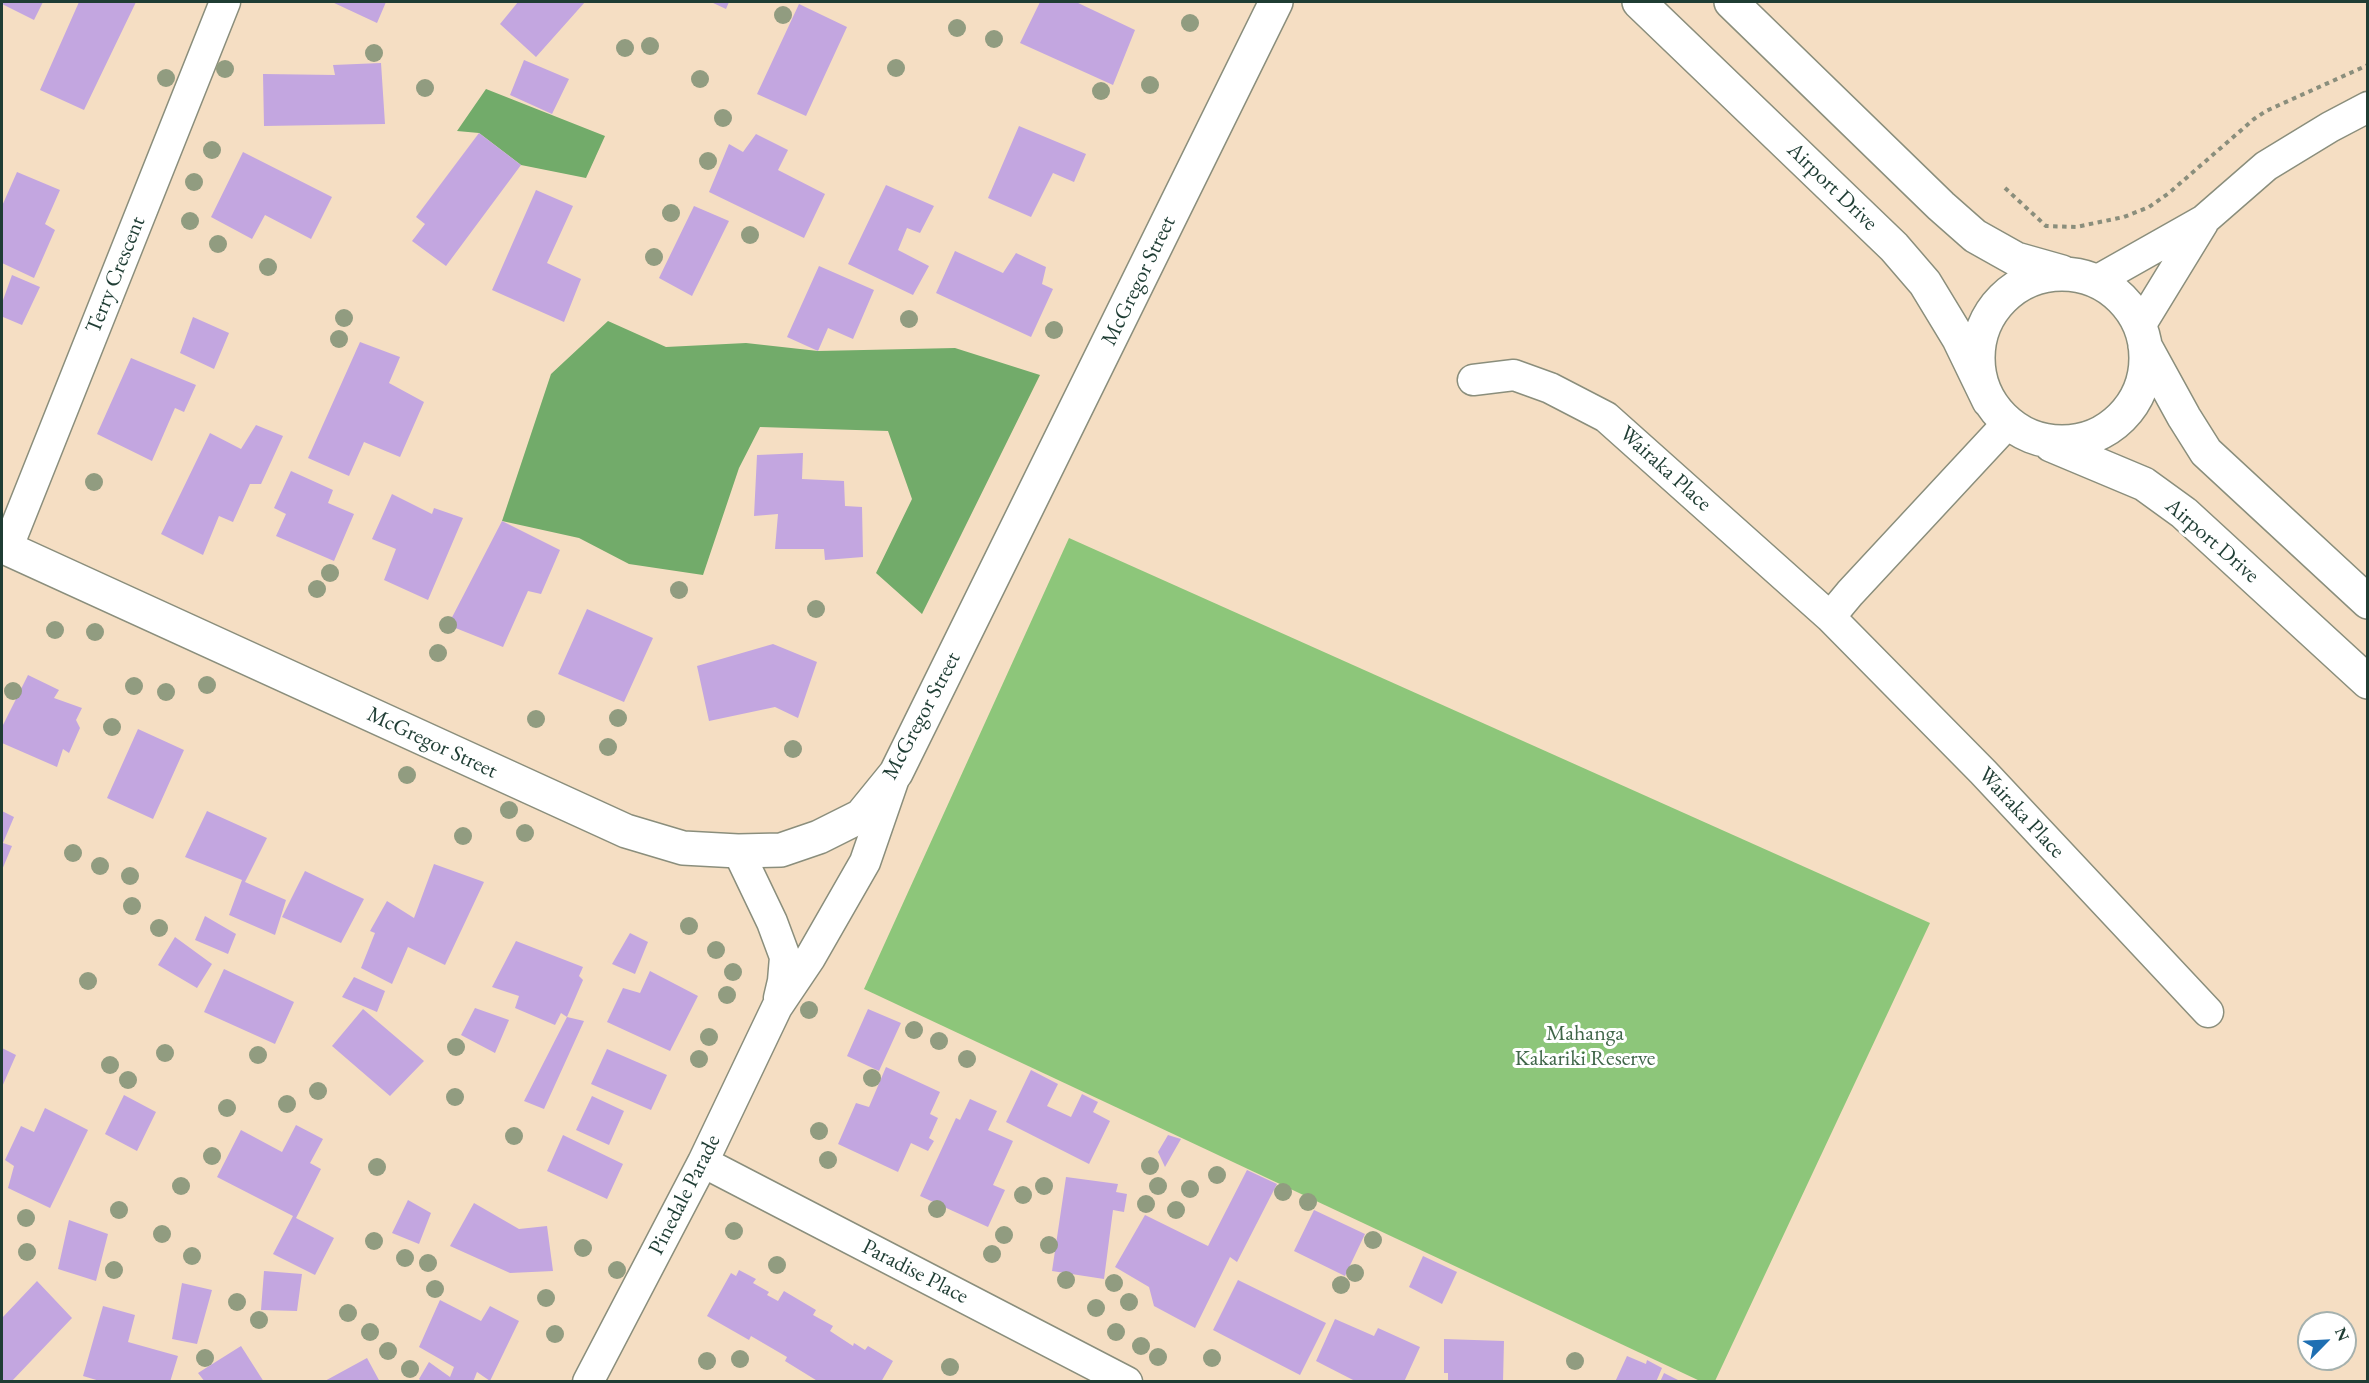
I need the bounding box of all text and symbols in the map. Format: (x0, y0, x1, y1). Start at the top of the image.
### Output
street label: Airport Drive (1781, 137, 1883, 237)
street label: McGregor Street (1096, 212, 1182, 350)
street label: Terry Crescent (81, 213, 151, 337)
street label: Wairaka Place (1613, 421, 1717, 517)
street label: Airport Drive (2160, 493, 2264, 589)
street label: McGregor Street (877, 648, 967, 784)
street label: McGregor Street (363, 701, 501, 785)
street label: Wairaka Place (1972, 762, 2070, 864)
park label: Mahanga Kakariki Reserve (1515, 1021, 1655, 1072)
street label: Pinedale Parade (643, 1130, 727, 1260)
street label: Paradise Place (857, 1234, 973, 1310)
north arrow (2297, 1311, 2357, 1371)
text: N (2330, 1324, 2354, 1344)

